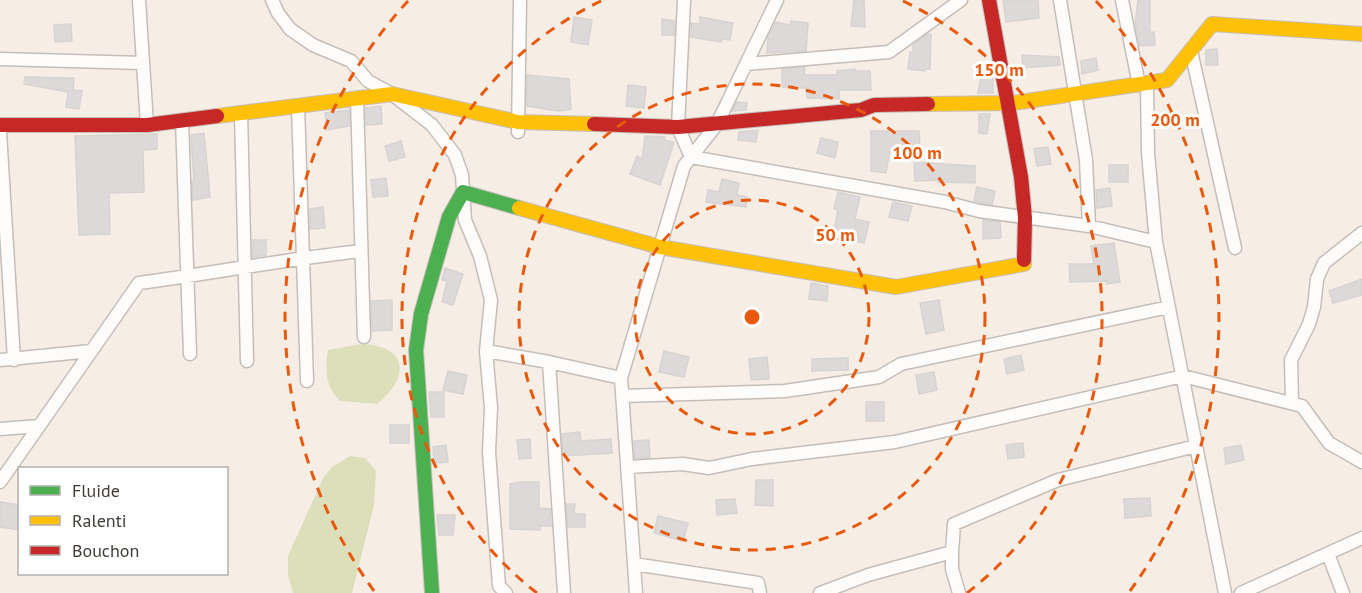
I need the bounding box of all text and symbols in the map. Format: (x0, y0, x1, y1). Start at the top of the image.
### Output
text: 150 m (974, 58, 1024, 81)
text: 200 m (1150, 108, 1200, 131)
text: 100 m (892, 141, 942, 164)
text: 50 m (815, 223, 855, 246)
centre of rings (742, 307, 762, 327)
legend (18, 467, 228, 575)
text: Fluide (72, 479, 120, 502)
text: Ralenti (72, 509, 127, 532)
text: Bouchon (72, 539, 139, 562)

